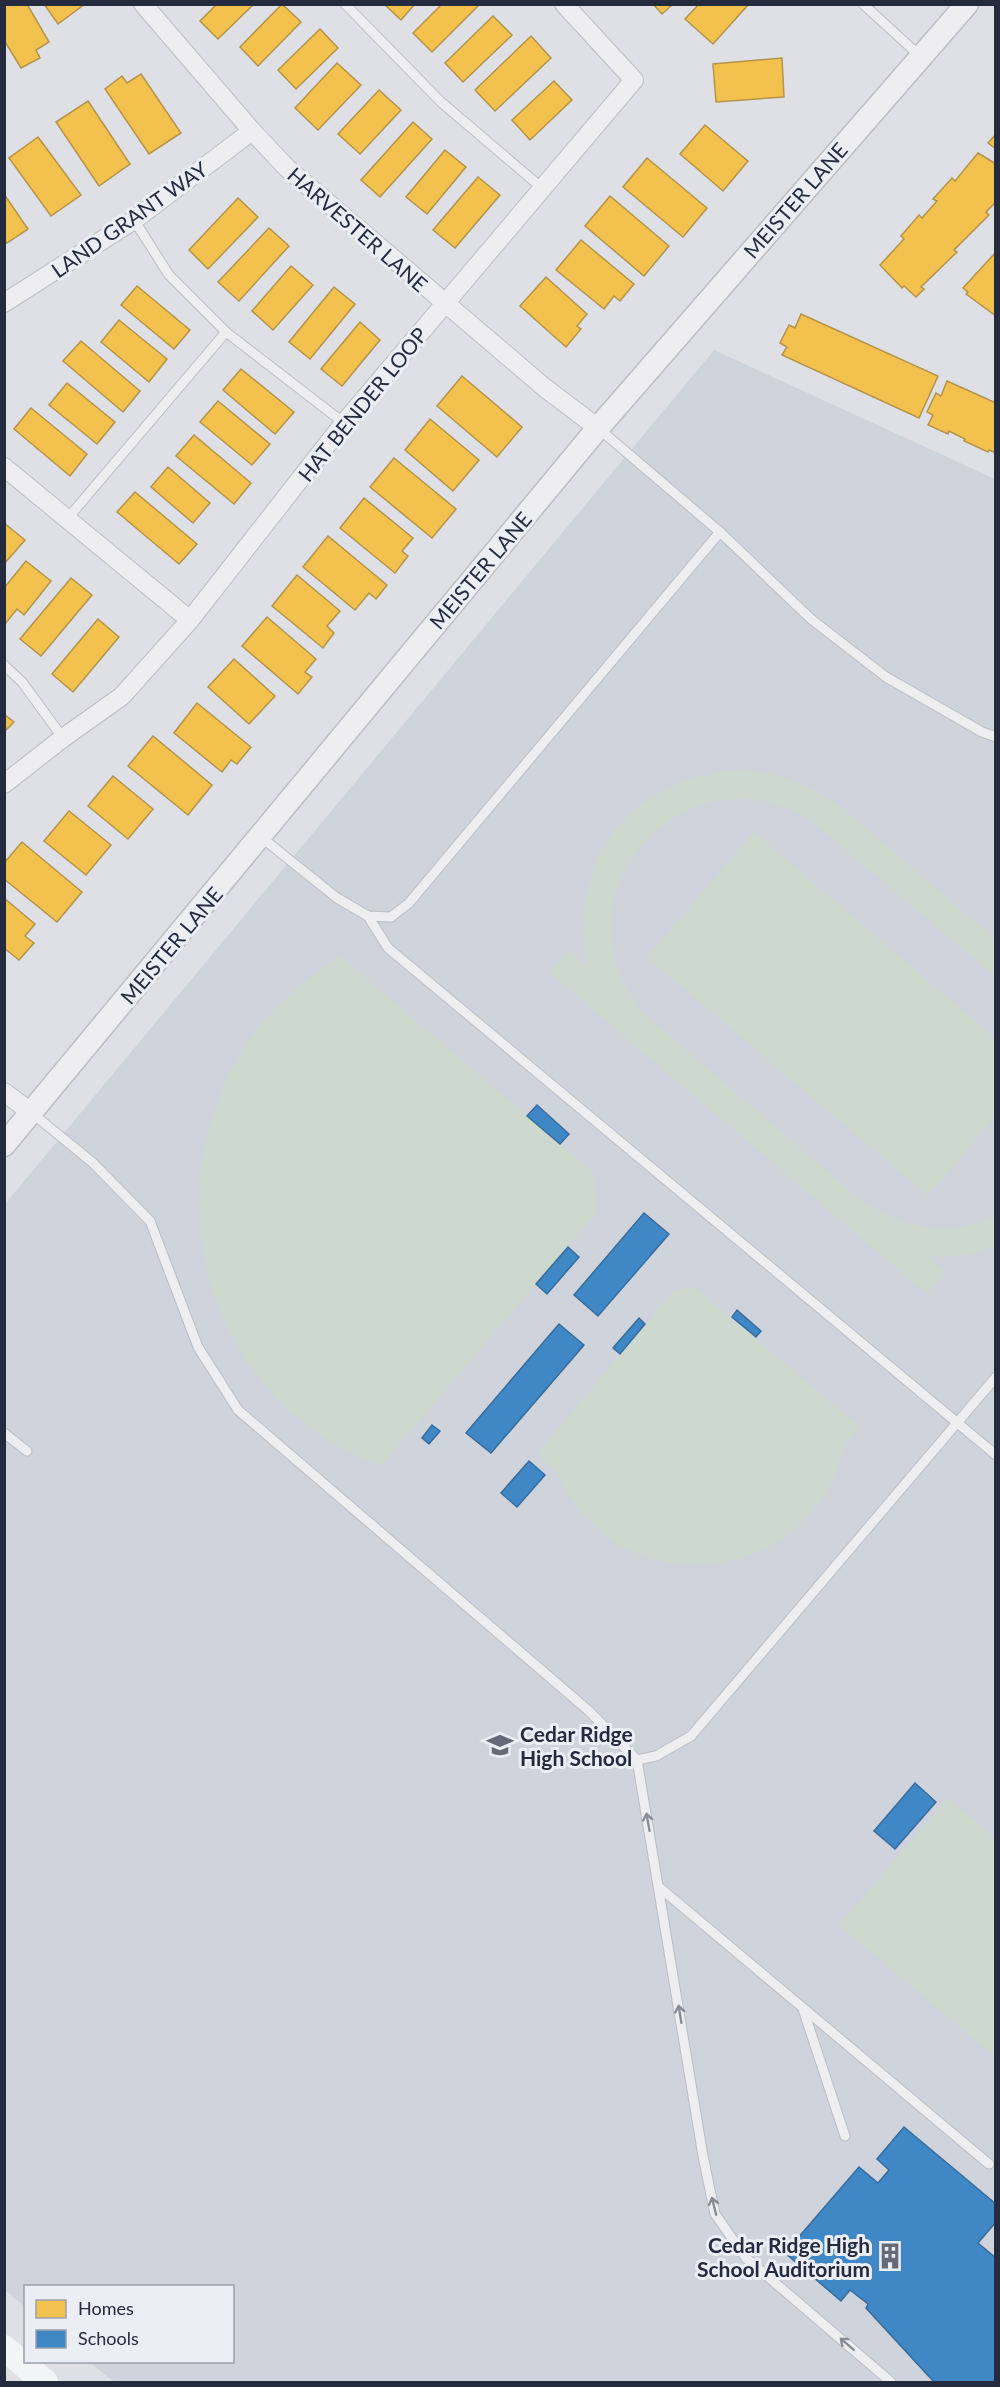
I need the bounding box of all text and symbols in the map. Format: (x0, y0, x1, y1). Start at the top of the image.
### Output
street label: MEISTER LANE (738, 137, 852, 263)
street label: LAND GRANT WAY (46, 155, 213, 282)
street label: HARVESTER LANE (283, 162, 433, 296)
street label: HAT BENDER LOOP (292, 322, 432, 486)
street label: MEISTER LANE (424, 506, 536, 634)
street label: MEISTER LANE (115, 881, 227, 1009)
place label: Cedar Ridge High School (520, 1721, 633, 1770)
school or university icon: Cedar Ridge High School (485, 1730, 515, 1760)
one-way arrow (642, 1812, 653, 1832)
one-way arrow (675, 2004, 686, 2024)
one-way arrow (707, 2197, 719, 2216)
place label: Cedar Ridge High School Auditorium (697, 2232, 870, 2281)
building icon: Cedar Ridge High School Auditorium (875, 2241, 905, 2271)
legend (24, 2285, 234, 2363)
text: Homes (78, 2297, 134, 2319)
text: Schools (78, 2327, 139, 2349)
one-way arrow (840, 2337, 855, 2351)

